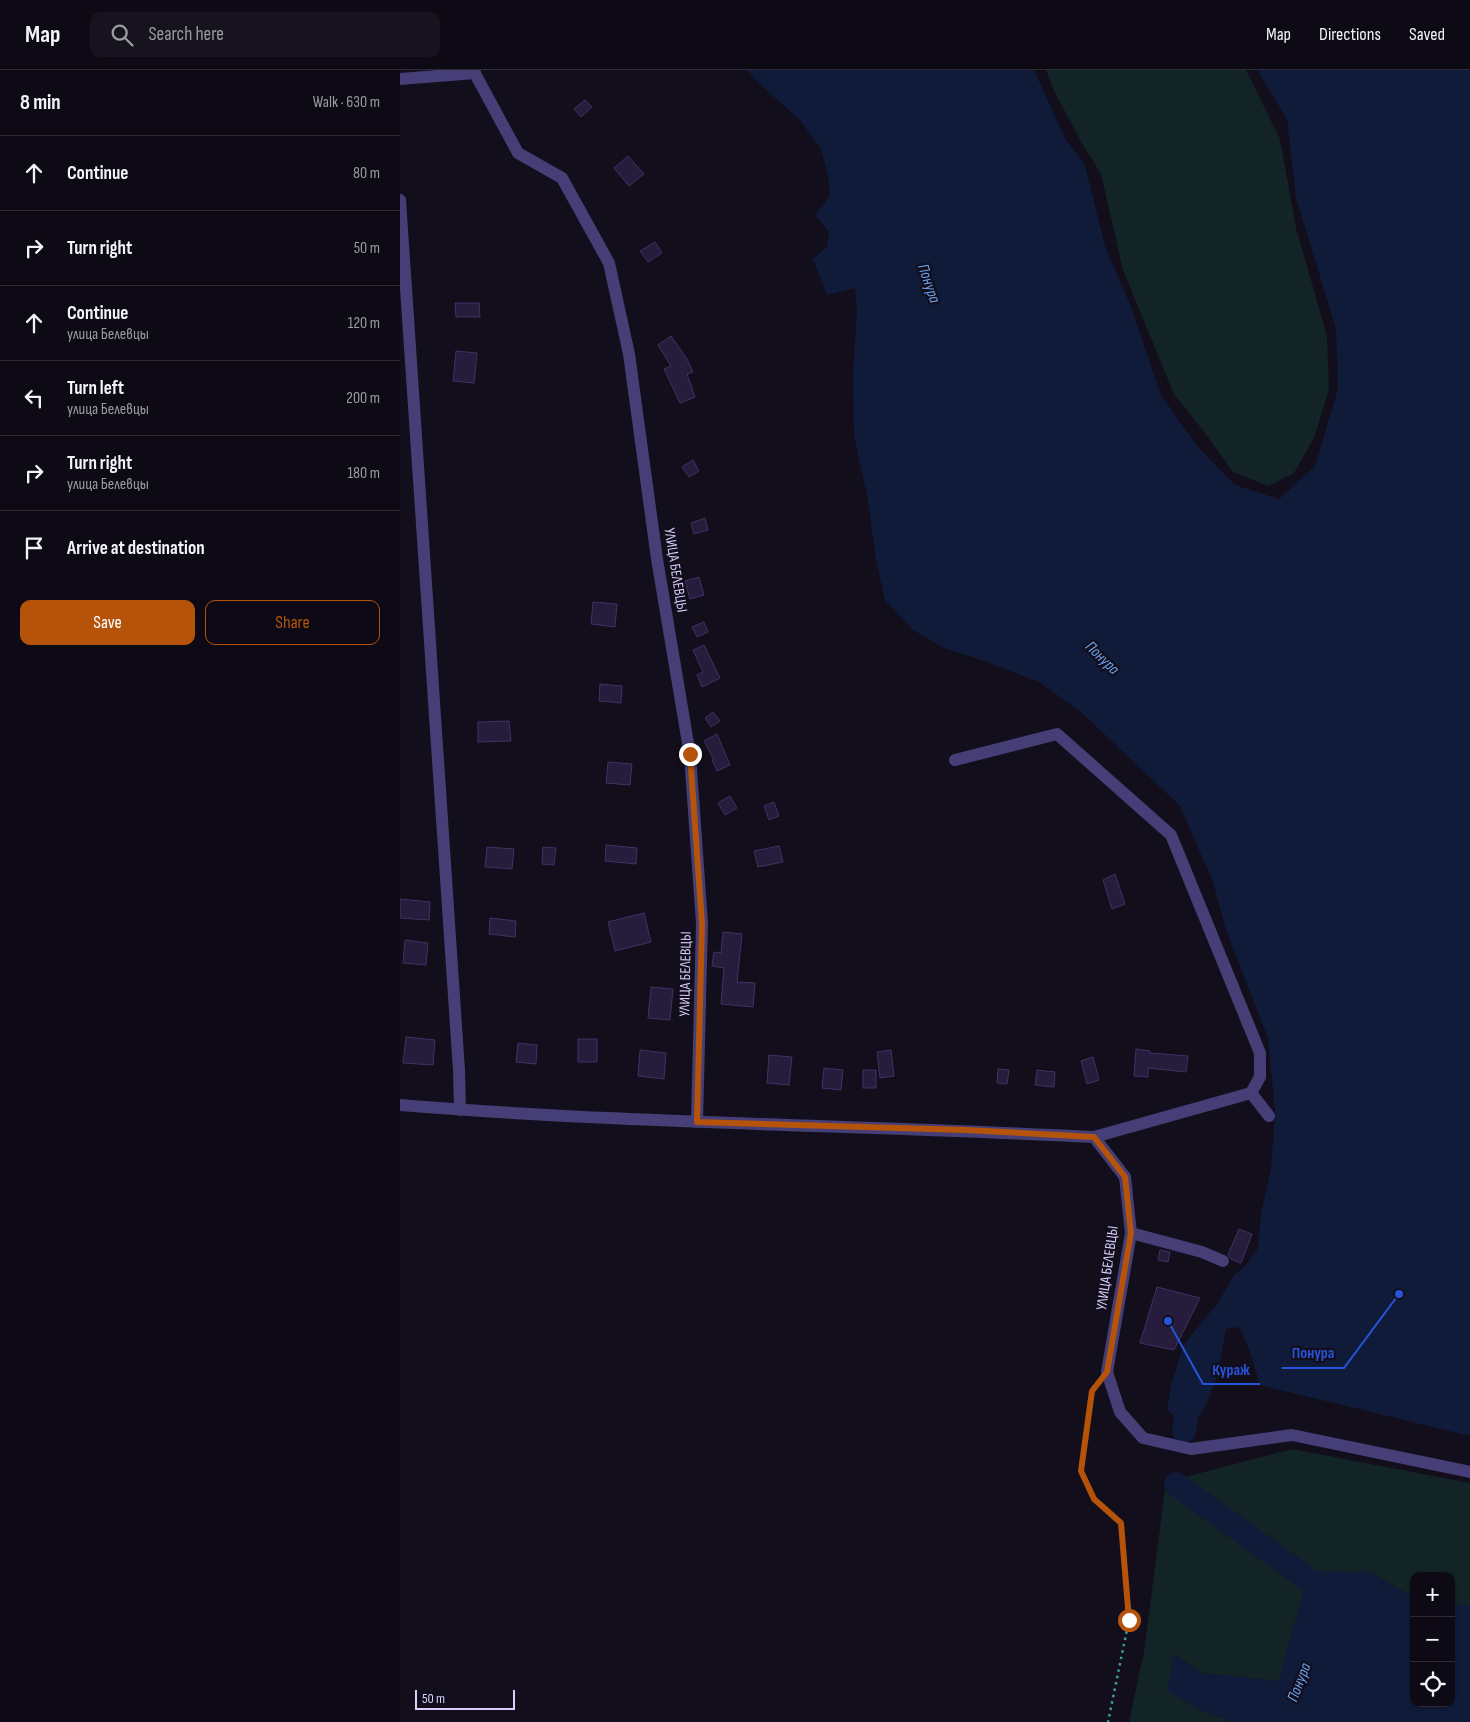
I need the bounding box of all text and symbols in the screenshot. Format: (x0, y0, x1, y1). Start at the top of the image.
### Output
search box (90, 12, 440, 57)
text: Map (25, 20, 60, 49)
icon: search (108, 21, 136, 49)
text: Search here (148, 23, 224, 46)
text: Map (1266, 24, 1291, 45)
text: Directions (1319, 24, 1381, 45)
text: Saved (1409, 24, 1445, 45)
text: 8 min (20, 90, 61, 115)
text: Walk · 630 m (313, 93, 380, 112)
icon: ahead (20, 159, 48, 187)
text: Continue (67, 162, 128, 185)
text: 80 m (353, 164, 380, 183)
icon: right (20, 234, 48, 262)
text: Turn right (67, 237, 132, 260)
text: 50 m (354, 239, 380, 258)
water label: Понура (913, 261, 944, 306)
text: Continue (67, 302, 128, 325)
icon: ahead (20, 309, 48, 337)
text: 120 m (348, 314, 380, 333)
text: улица Белевцы (67, 325, 149, 344)
text: Turn left (67, 377, 124, 400)
icon: left (20, 384, 48, 412)
text: 200 m (346, 389, 380, 408)
text: улица Белевцы (67, 400, 149, 419)
text: Turn right (67, 452, 132, 475)
icon: right (20, 459, 48, 487)
text: 180 m (347, 464, 380, 483)
text: улица Белевцы (67, 475, 149, 494)
street label: УЛИЦА БЕЛЕВЦЫ (659, 527, 692, 614)
icon: arrive (20, 534, 48, 562)
text: Arrive at destination (67, 537, 205, 560)
button: Save (20, 600, 195, 645)
button: Share (205, 600, 380, 645)
water label: Понура (1081, 637, 1123, 679)
route end (679, 743, 702, 766)
street label: УЛИЦА БЕЛЕВЦЫ (675, 931, 696, 1017)
street label: УЛИЦА БЕЛЕВЦЫ (1092, 1225, 1123, 1312)
callout: Понура (1282, 1337, 1344, 1368)
text: Понура (1292, 1344, 1334, 1363)
callout: Кураж (1203, 1353, 1260, 1384)
text: Кураж (1212, 1361, 1250, 1380)
map controls (1410, 1572, 1455, 1707)
button: + (1410, 1572, 1455, 1617)
route start (1118, 1609, 1141, 1632)
button: − (1410, 1617, 1455, 1662)
water label: Понура (1283, 1660, 1316, 1705)
button: locate (1410, 1662, 1455, 1707)
scale bar (415, 1687, 515, 1710)
text: 50 m (422, 1690, 445, 1707)

